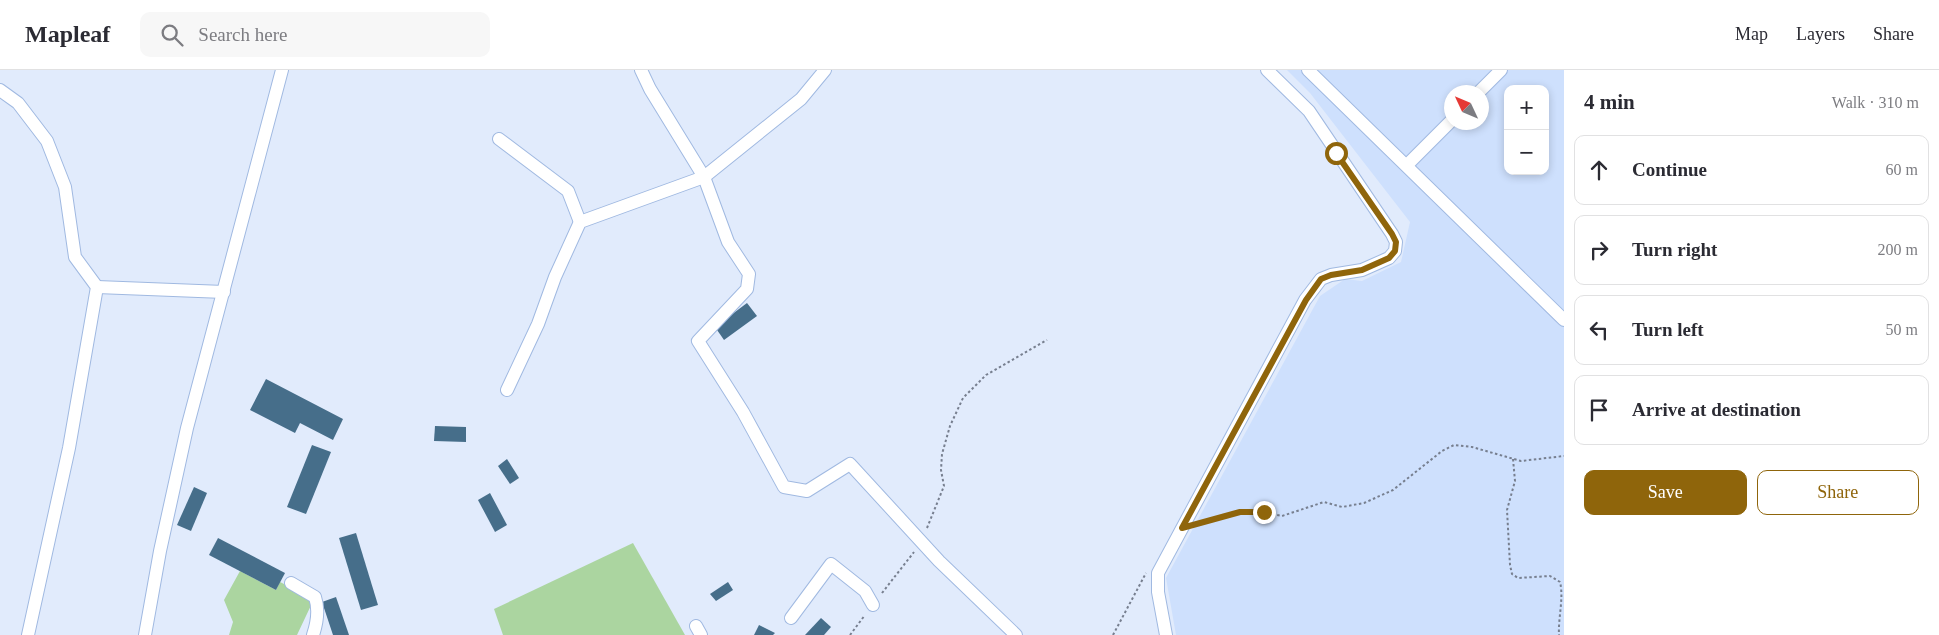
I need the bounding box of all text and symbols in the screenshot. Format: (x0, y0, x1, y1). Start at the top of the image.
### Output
search box (140, 12, 490, 57)
text: Mapleaf (25, 21, 110, 47)
icon: search (158, 21, 186, 49)
text: Search here (198, 24, 287, 45)
text: Map (1735, 24, 1768, 44)
text: Layers (1796, 24, 1845, 44)
text: Share (1873, 24, 1914, 44)
north arrow (1444, 85, 1489, 130)
map controls (1504, 85, 1549, 175)
button: + (1504, 85, 1549, 130)
text: 4 min (1584, 90, 1635, 114)
text: Walk · 310 m (1832, 94, 1919, 111)
button: − (1504, 130, 1549, 175)
route start (1325, 142, 1348, 165)
icon: ahead (1585, 156, 1613, 184)
text: Continue (1632, 159, 1707, 180)
text: 60 m (1886, 161, 1918, 178)
icon: right (1585, 236, 1613, 264)
text: Turn right (1632, 239, 1717, 260)
text: 200 m (1878, 241, 1918, 258)
icon: left (1585, 316, 1613, 344)
text: Turn left (1632, 319, 1704, 340)
text: 50 m (1886, 321, 1918, 338)
icon: arrive (1585, 396, 1613, 424)
text: Arrive at destination (1632, 399, 1801, 420)
button: Save (1584, 470, 1747, 515)
button: Share (1757, 470, 1919, 515)
route end (1253, 501, 1276, 524)

